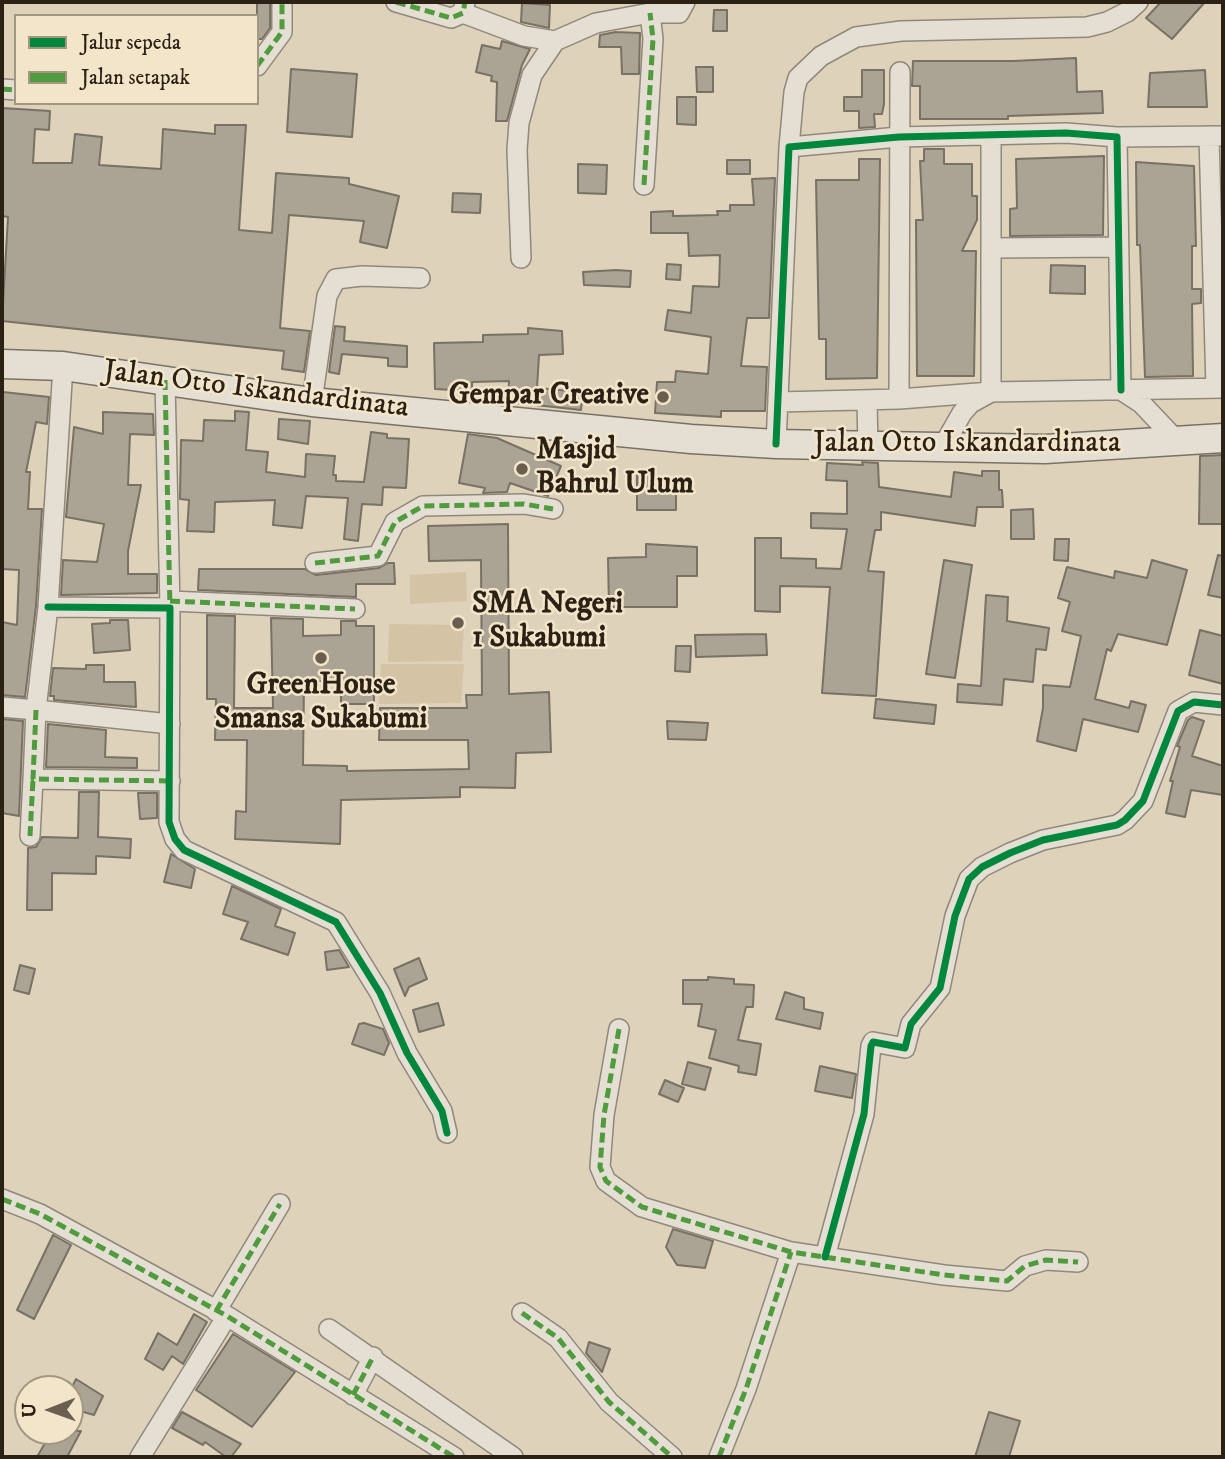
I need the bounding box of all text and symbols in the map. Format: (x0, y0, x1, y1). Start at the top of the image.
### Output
legend (14, 14, 259, 105)
text: Jalur sepeda (81, 30, 181, 56)
text: Jalan setapak (81, 65, 190, 91)
street label: Jalan Otto Iskandardinata (101, 354, 411, 428)
place label: Gempar Creative (449, 379, 649, 415)
marker: Gempar Creative (655, 389, 671, 405)
street label: Jalan Otto Iskandardinata (813, 427, 1121, 463)
place label: Masjid Bahrul Ulum (536, 434, 694, 504)
marker: Masjid Bahrul Ulum (514, 461, 530, 477)
place label: SMA Negeri 1 Sukabumi (472, 588, 623, 658)
marker: SMA Negeri 1 Sukabumi (450, 615, 466, 631)
marker: GreenHouse Smansa Sukabumi (313, 650, 329, 666)
place label: GreenHouse Smansa Sukabumi (215, 669, 427, 740)
north arrow (14, 1375, 84, 1445)
text: U (18, 1403, 41, 1418)

